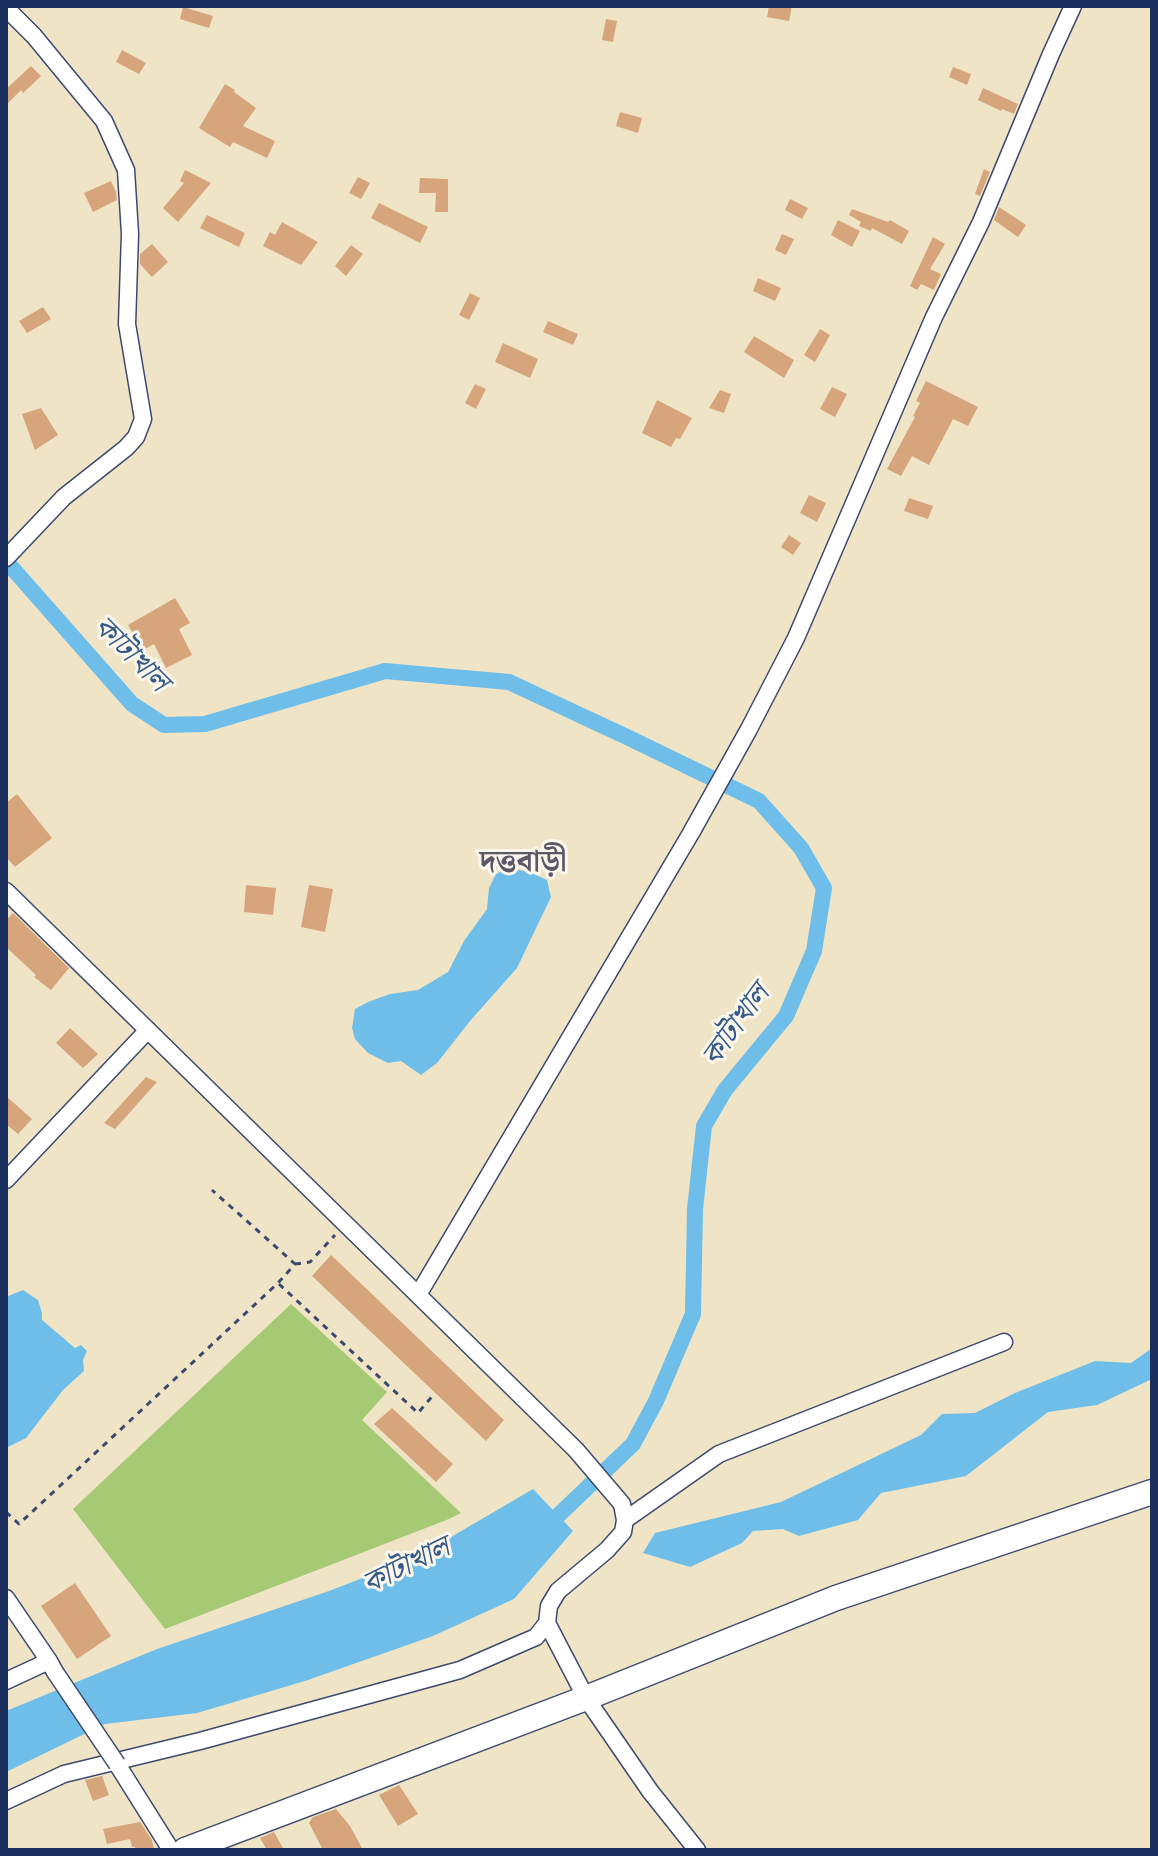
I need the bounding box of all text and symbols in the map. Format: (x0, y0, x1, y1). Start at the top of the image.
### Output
water label: কাটাখাল (85, 610, 175, 700)
district label: দত্তবাড়ী (479, 846, 567, 882)
water label: কাটাখাল (695, 978, 779, 1074)
water label: কাটাখাল (358, 1531, 456, 1603)

